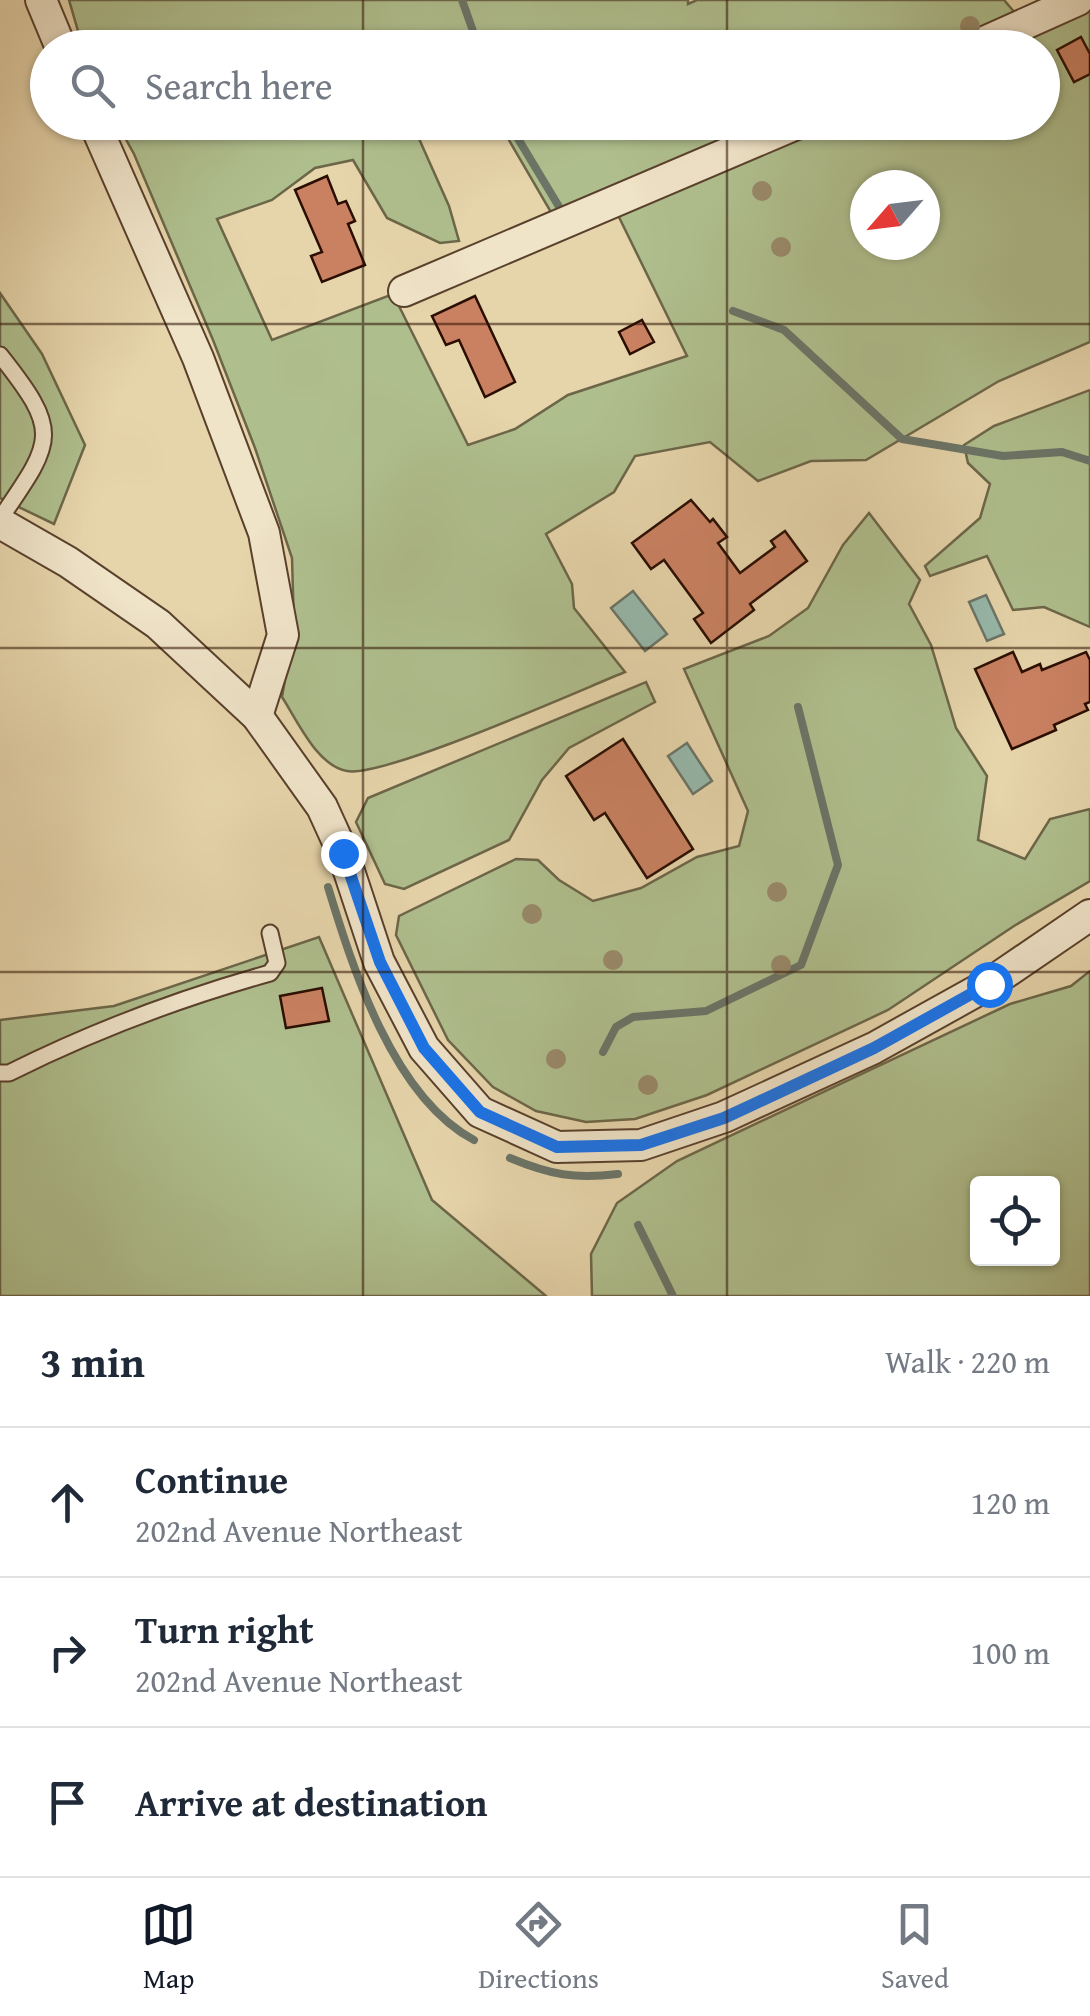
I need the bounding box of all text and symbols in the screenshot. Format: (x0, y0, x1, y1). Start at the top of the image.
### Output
search box (30, 30, 1060, 140)
text: Search here (145, 57, 333, 113)
icon: search (65, 58, 120, 113)
north arrow (850, 170, 940, 260)
route end (321, 831, 367, 877)
route start (967, 962, 1013, 1008)
map controls (970, 1176, 1060, 1266)
button: locate (970, 1176, 1060, 1266)
text: 3 min (40, 1331, 145, 1392)
text: Walk · 220 m (885, 1338, 1050, 1385)
text: Continue (135, 1451, 288, 1507)
icon: ahead (40, 1475, 95, 1530)
text: 120 m (971, 1479, 1050, 1526)
text: 202nd Avenue Northeast (135, 1507, 463, 1554)
text: Turn right (135, 1601, 314, 1657)
icon: right (40, 1625, 95, 1680)
text: 100 m (971, 1629, 1050, 1676)
text: 202nd Avenue Northeast (135, 1657, 463, 1704)
text: Arrive at destination (135, 1774, 488, 1830)
icon: arrive (40, 1775, 95, 1830)
tab: Map (141, 1897, 196, 1998)
tab: Directions (478, 1897, 599, 1998)
tab: Saved (881, 1897, 949, 1998)

